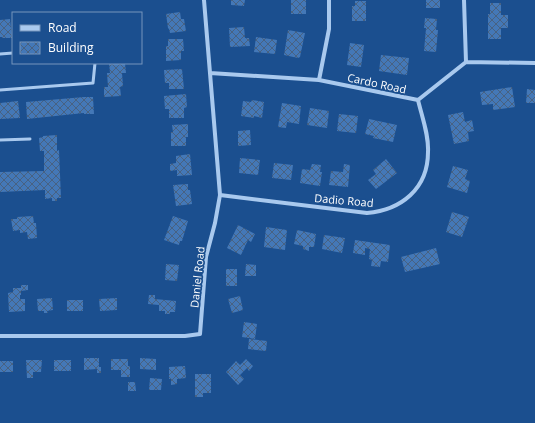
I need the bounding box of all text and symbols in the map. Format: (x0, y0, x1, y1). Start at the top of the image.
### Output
legend (12, 12, 142, 64)
text: Road (48, 19, 77, 36)
text: Building (48, 39, 94, 56)
street label: Cardo Road (346, 69, 408, 97)
street label: Dadio Road (314, 190, 374, 210)
street label: Daniel Road (186, 246, 208, 308)

